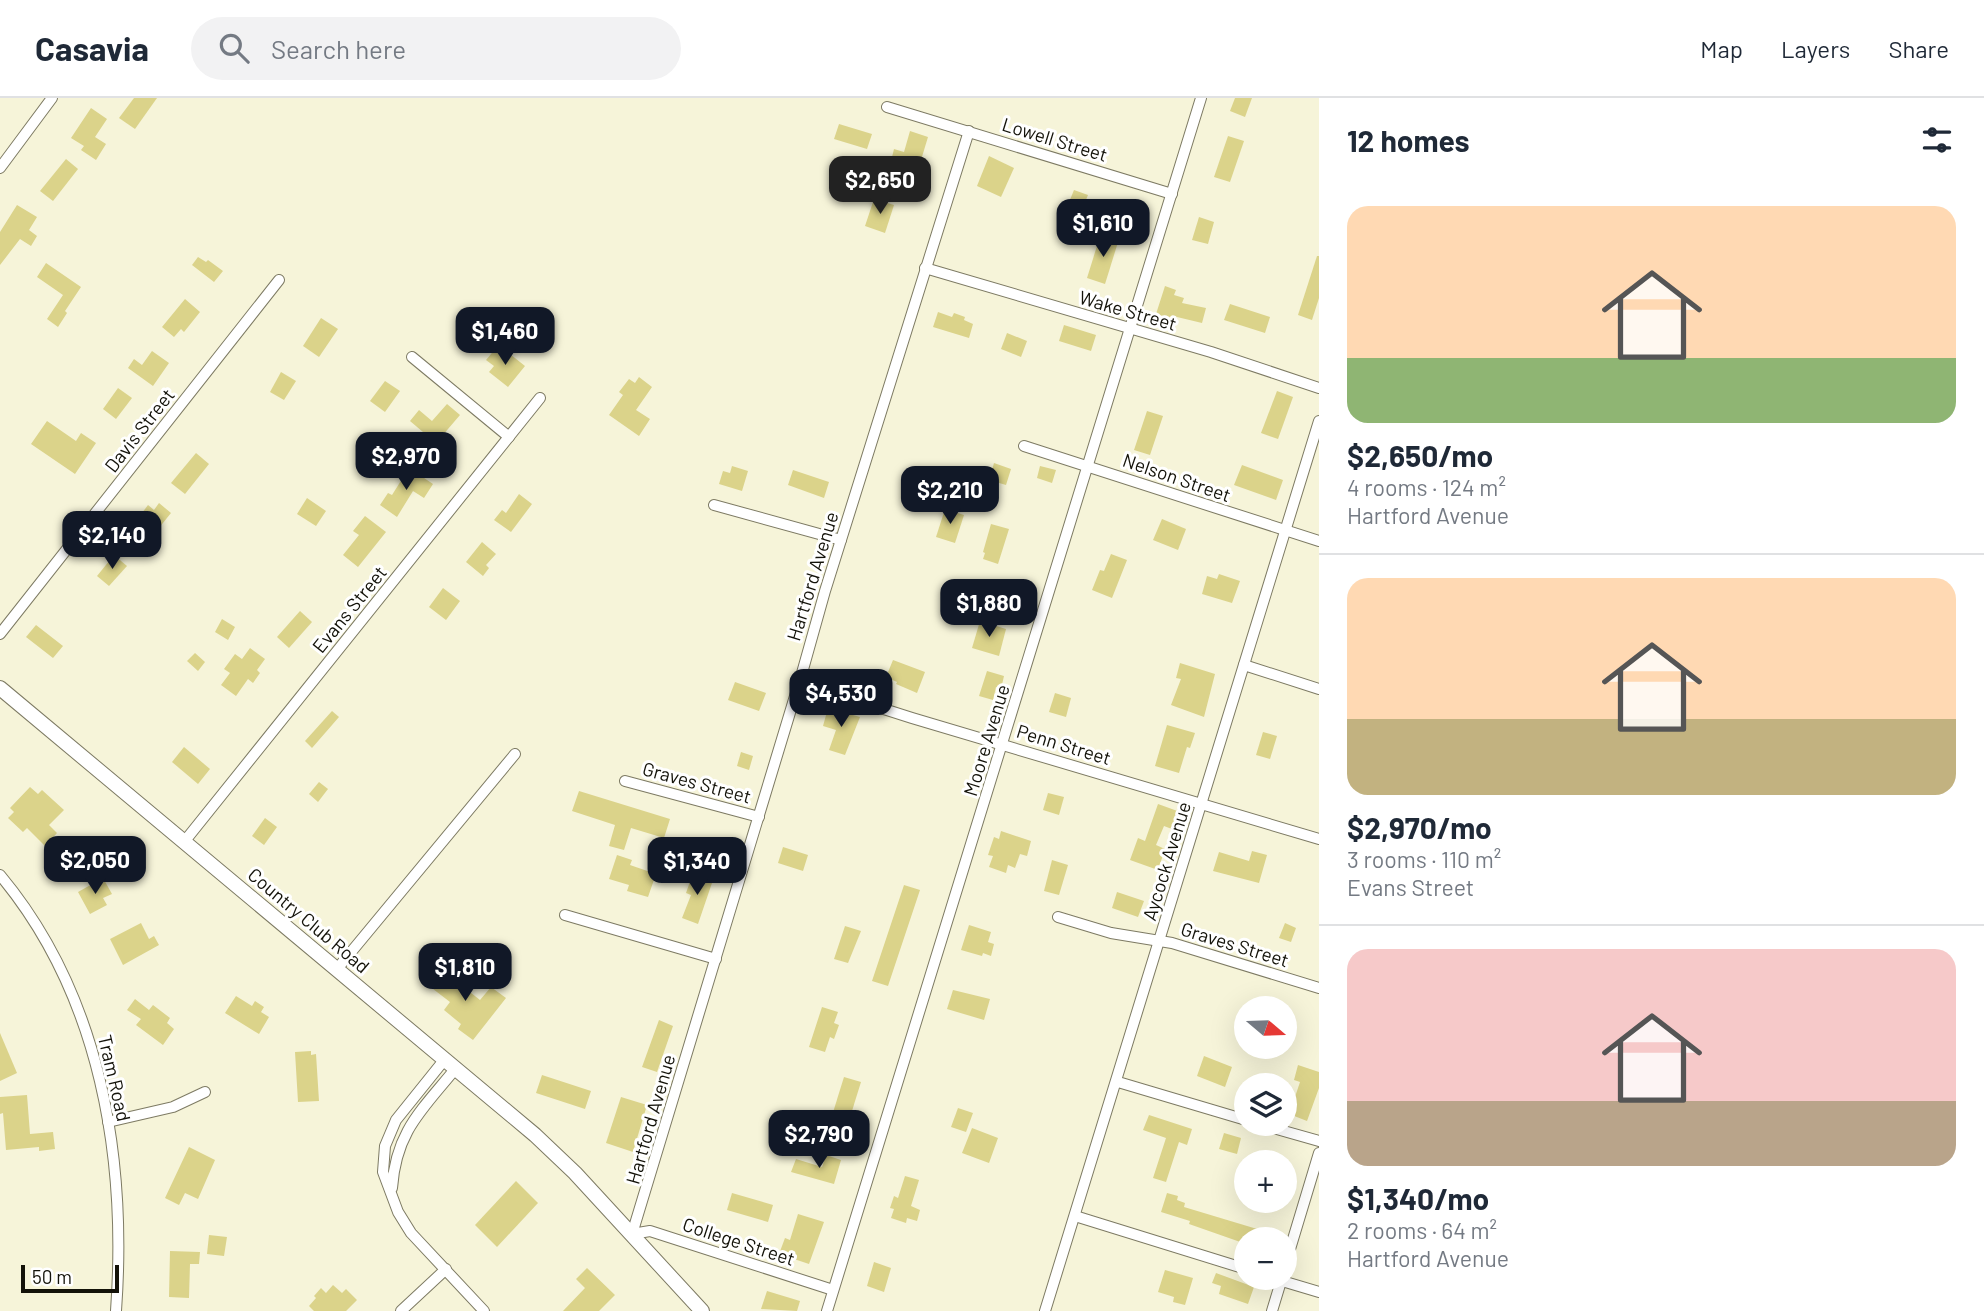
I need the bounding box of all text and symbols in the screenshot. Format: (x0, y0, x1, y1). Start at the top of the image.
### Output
search box (191, 17, 681, 80)
text: Casavia (35, 28, 149, 68)
icon: search (215, 29, 253, 67)
text: Search here (271, 33, 406, 64)
text: Map (1700, 34, 1743, 63)
text: Layers (1781, 34, 1850, 63)
text: Share (1888, 34, 1949, 63)
street label: Lowell Street (1000, 112, 1110, 166)
icon: filters (1918, 121, 1956, 159)
text: 12 homes (1347, 122, 1470, 158)
pin: $2,650 (823, 156, 937, 216)
text: $2,650 (845, 165, 915, 193)
pin: $1,610 (1046, 200, 1160, 259)
text: $1,610 (1073, 208, 1133, 236)
icon: home (1589, 252, 1715, 378)
street label: Wake Street (1077, 285, 1179, 335)
pin: $1,460 (448, 308, 562, 367)
text: $1,460 (472, 316, 538, 344)
street label: Davis Street (99, 384, 179, 476)
pin: $2,970 (349, 432, 463, 492)
text: $2,650/mo (1347, 437, 1493, 473)
text: $2,970 (372, 441, 440, 469)
street label: Nelson Street (1120, 448, 1234, 506)
pin: $2,210 (893, 466, 1007, 526)
text: 4 rooms · 124 m² (1347, 473, 1506, 501)
text: $2,210 (917, 475, 983, 503)
text: Hartford Avenue (1347, 501, 1509, 529)
street label: Hartford Avenue (781, 509, 843, 643)
pin: $2,140 (55, 512, 169, 571)
text: $2,140 (78, 520, 146, 548)
street label: Evans Street (307, 561, 391, 657)
pin: $1,880 (932, 580, 1046, 639)
text: $1,880 (956, 588, 1022, 616)
icon: home (1589, 624, 1715, 750)
pin: $4,530 (784, 670, 898, 729)
text: $4,530 (805, 678, 877, 706)
street label: Moore Avenue (958, 681, 1014, 799)
street label: Penn Street (1014, 719, 1114, 769)
street label: Graves Street (640, 756, 754, 808)
street label: Aycock Avenue (1137, 799, 1195, 923)
text: $2,970/mo (1347, 809, 1492, 845)
pin: $2,050 (38, 836, 152, 896)
pin: $1,340 (640, 838, 754, 897)
text: $2,050 (60, 845, 130, 873)
text: 3 rooms · 110 m² (1347, 845, 1501, 873)
text: $1,340 (664, 846, 730, 874)
street label: Country Club Road (244, 862, 374, 978)
text: Evans Street (1347, 873, 1474, 901)
street label: Graves Street (1178, 917, 1292, 971)
pin: $1,810 (408, 944, 522, 1003)
text: $1,810 (435, 952, 495, 980)
icon: home (1589, 995, 1715, 1121)
north arrow (1234, 996, 1297, 1059)
map controls (1234, 996, 1297, 1290)
street label: Tram Road (94, 1033, 136, 1123)
street label: Hartford Avenue (620, 1052, 680, 1186)
button: layers (1234, 1073, 1297, 1136)
pin: $2,790 (762, 1110, 876, 1170)
text: $2,790 (785, 1119, 853, 1147)
button: + (1234, 1150, 1297, 1213)
text: $1,340/mo (1347, 1180, 1489, 1216)
street label: College Street (680, 1212, 798, 1270)
text: 2 rooms · 64 m² (1347, 1216, 1497, 1244)
button: − (1234, 1227, 1297, 1290)
text: Hartford Avenue (1347, 1244, 1509, 1272)
scale bar (21, 1262, 119, 1294)
text: 50 m (32, 1265, 72, 1288)

